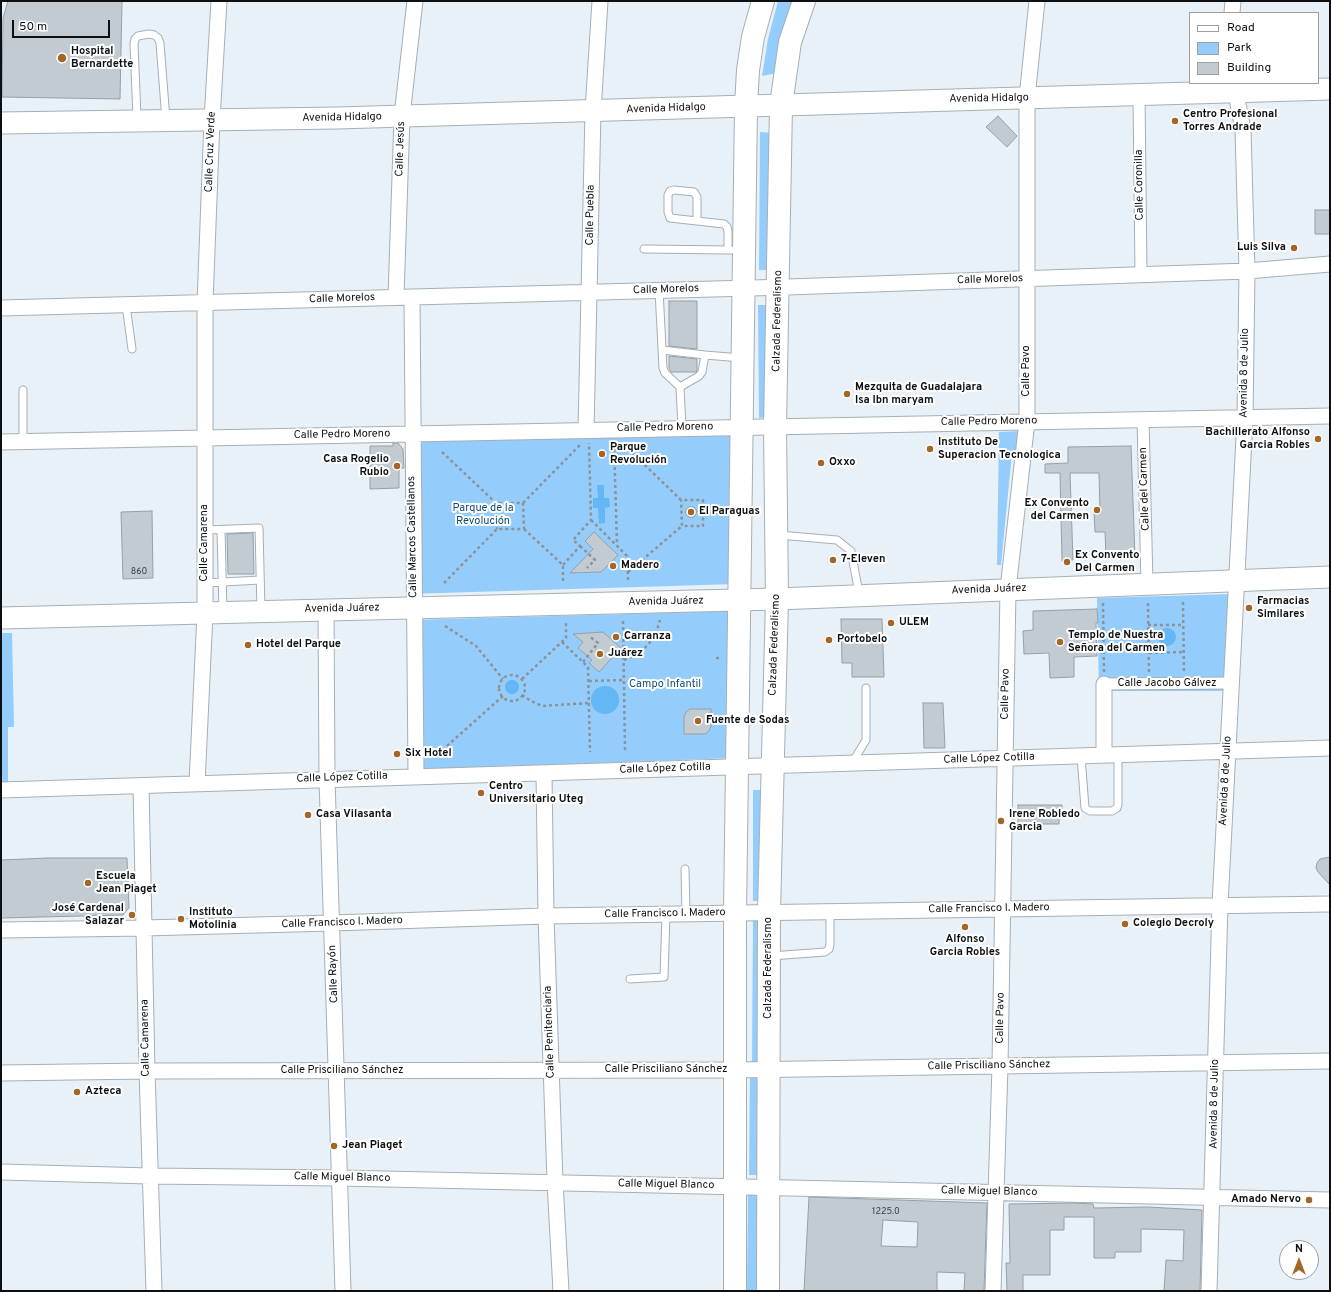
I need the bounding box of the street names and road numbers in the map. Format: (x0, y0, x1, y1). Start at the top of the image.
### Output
street label: Avenida Hidalgo (949, 92, 1029, 106)
street label: Avenida Hidalgo (626, 101, 706, 117)
street label: Calle Cruz Verde (203, 111, 219, 193)
street label: Avenida Hidalgo (302, 111, 382, 125)
street label: Calle Jesús (393, 121, 409, 177)
street label: Calle Coronilla (1133, 149, 1147, 221)
street label: Calle Puebla (584, 184, 598, 246)
street label: Calzada Federalismo (771, 270, 785, 372)
street label: Calle Morelos (957, 272, 1023, 288)
street label: Calle Morelos (633, 282, 699, 298)
street label: Calle Morelos (309, 291, 375, 307)
street label: Avenida 8 de Julio (1238, 328, 1252, 418)
street label: Calle Pavo (1020, 345, 1034, 397)
street label: Calle Pedro Moreno (941, 415, 1037, 429)
street label: Calle Pedro Moreno (617, 421, 713, 435)
street label: Calle Pedro Moreno (294, 428, 390, 442)
street label: Calle del Carmen (1137, 447, 1153, 531)
street label: Calle Marcos Castellanos (405, 476, 421, 598)
street label: Calle Camarena (198, 504, 212, 582)
street label: Avenida Juárez (951, 582, 1027, 598)
street label: Calzada Federalismo (767, 594, 783, 696)
street label: Avenida Juárez (628, 595, 704, 609)
street label: Avenida Juárez (304, 602, 380, 616)
street label: Calle Pavo (999, 668, 1013, 720)
street label: Calle Jacobo Gálvez (1117, 677, 1217, 691)
street label: Avenida 8 de Julio (1217, 736, 1235, 826)
street label: Calle López Cotilla (943, 751, 1035, 767)
street label: Calle López Cotilla (619, 761, 711, 777)
street label: Calle López Cotilla (296, 770, 388, 786)
street label: Calle Francisco I. Madero (928, 901, 1050, 917)
street label: Calle Francisco I. Madero (604, 906, 726, 922)
street label: Calle Francisco I. Madero (281, 914, 403, 932)
street label: Calzada Federalismo (762, 917, 776, 1019)
street label: Calle Rayón (326, 945, 342, 1003)
street label: Calle Penitenciaria (542, 985, 558, 1079)
street label: Calle Pavo (994, 992, 1008, 1044)
street label: Calle Camarena (139, 999, 153, 1077)
street label: Calle Prisciliano Sánchez (927, 1058, 1051, 1074)
street label: Avenida 8 de Julio (1208, 1059, 1222, 1149)
street label: Calle Prisciliano Sánchez (604, 1063, 728, 1077)
street label: Calle Prisciliano Sánchez (280, 1064, 404, 1078)
street label: Calle Miguel Blanco (294, 1171, 390, 1185)
street label: Calle Miguel Blanco (618, 1178, 714, 1192)
street label: Calle Miguel Blanco (941, 1185, 1037, 1199)

